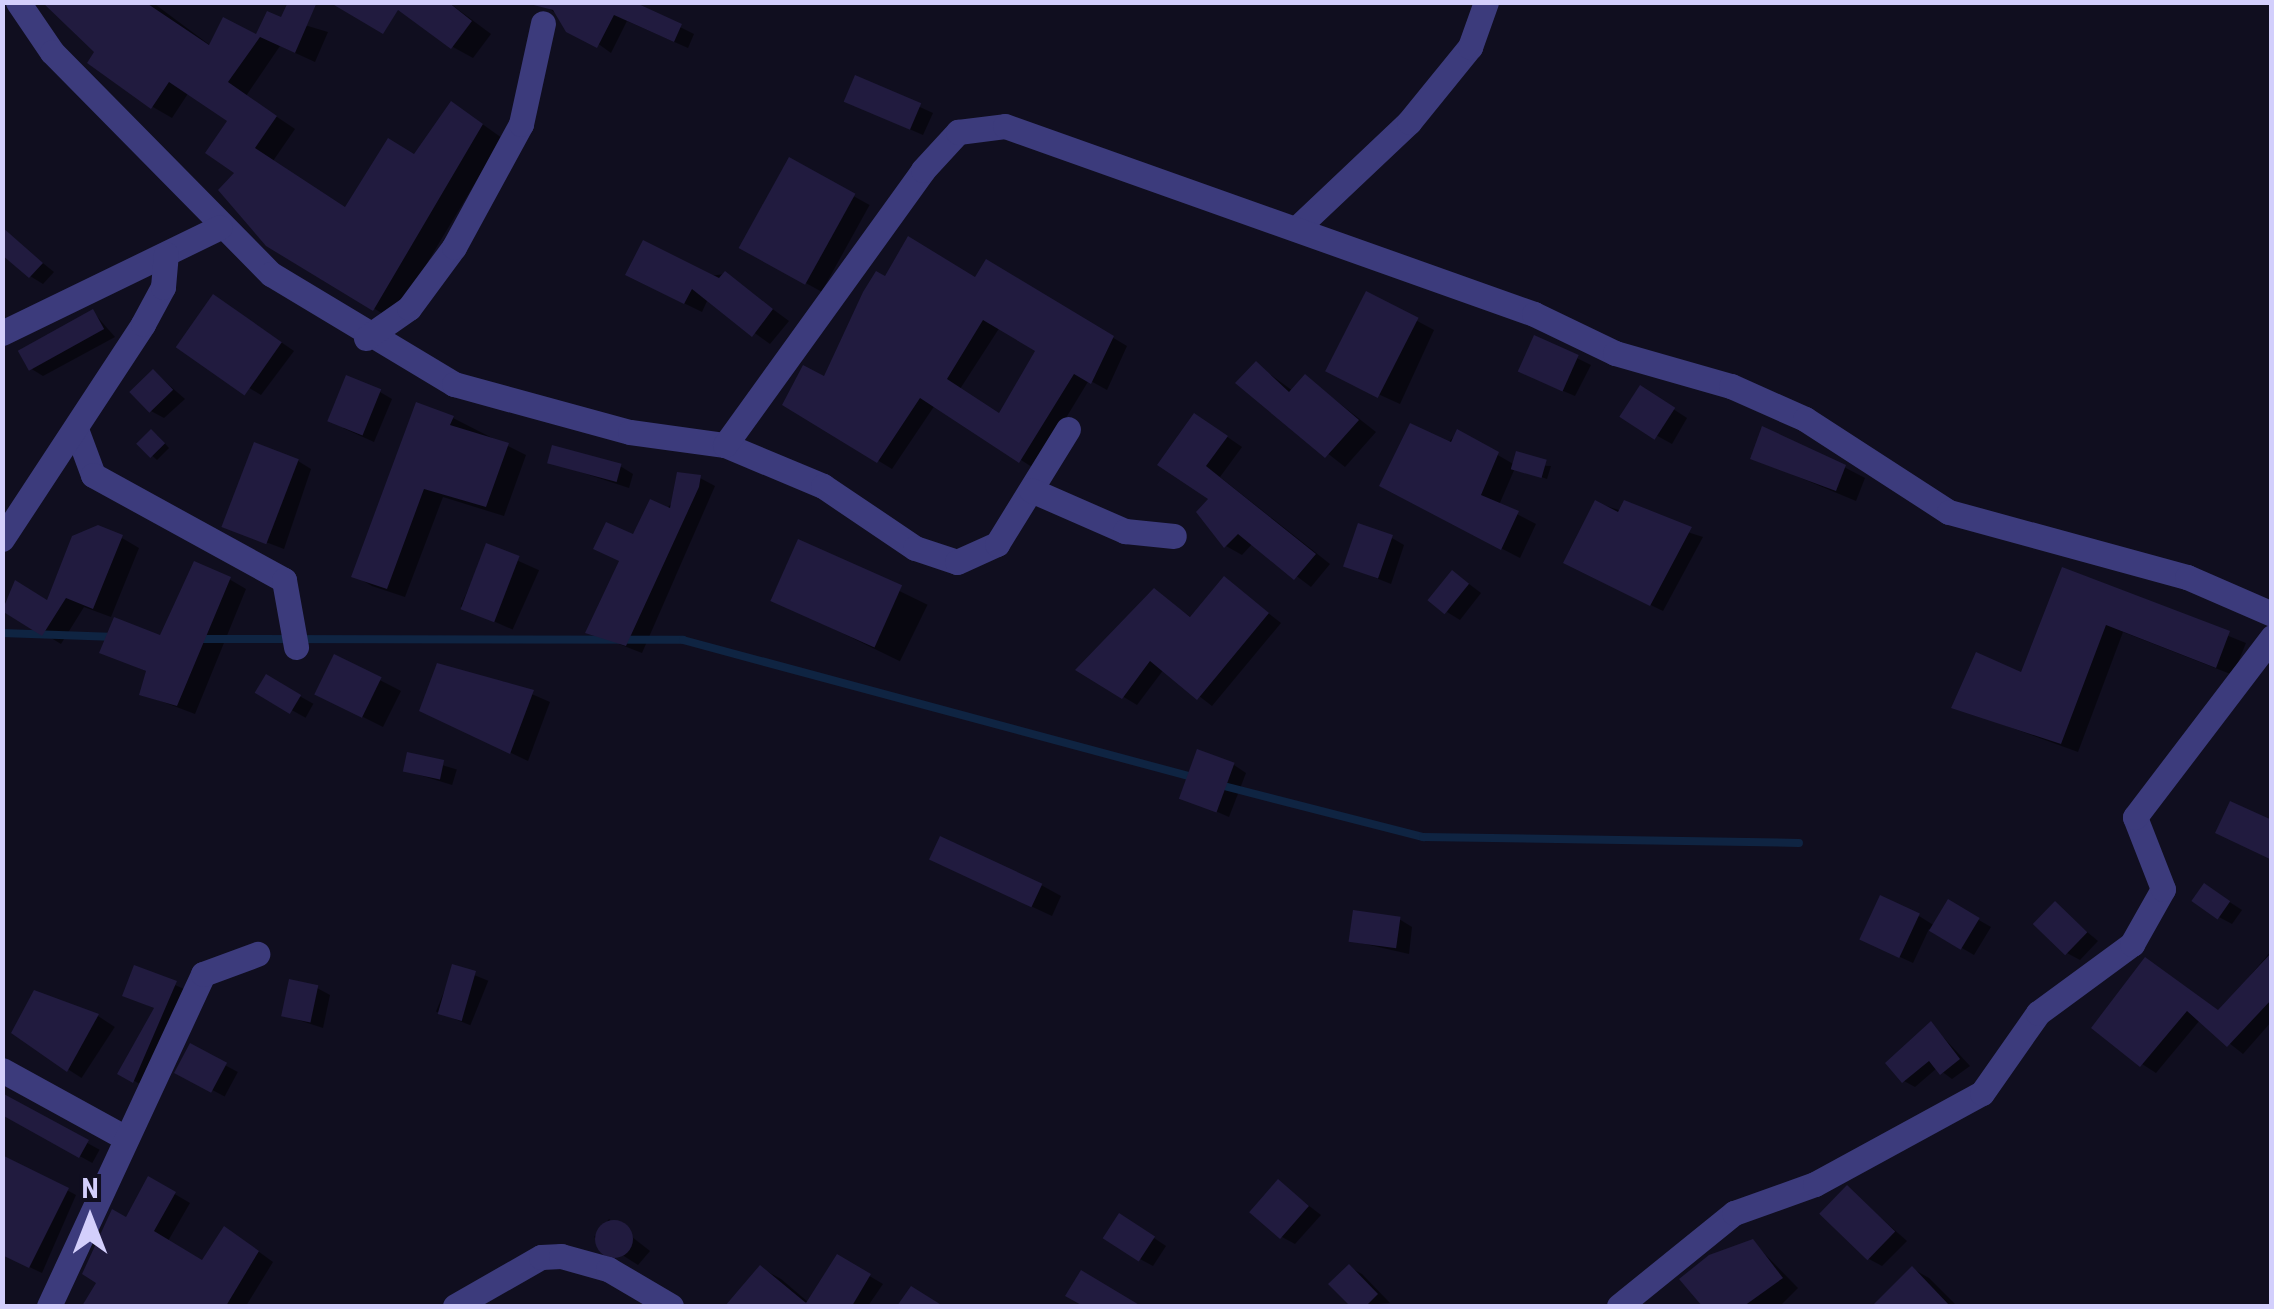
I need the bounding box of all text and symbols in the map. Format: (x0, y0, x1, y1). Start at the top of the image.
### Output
north arrow (40, 1169, 140, 1269)
text: N (81, 1172, 99, 1205)

